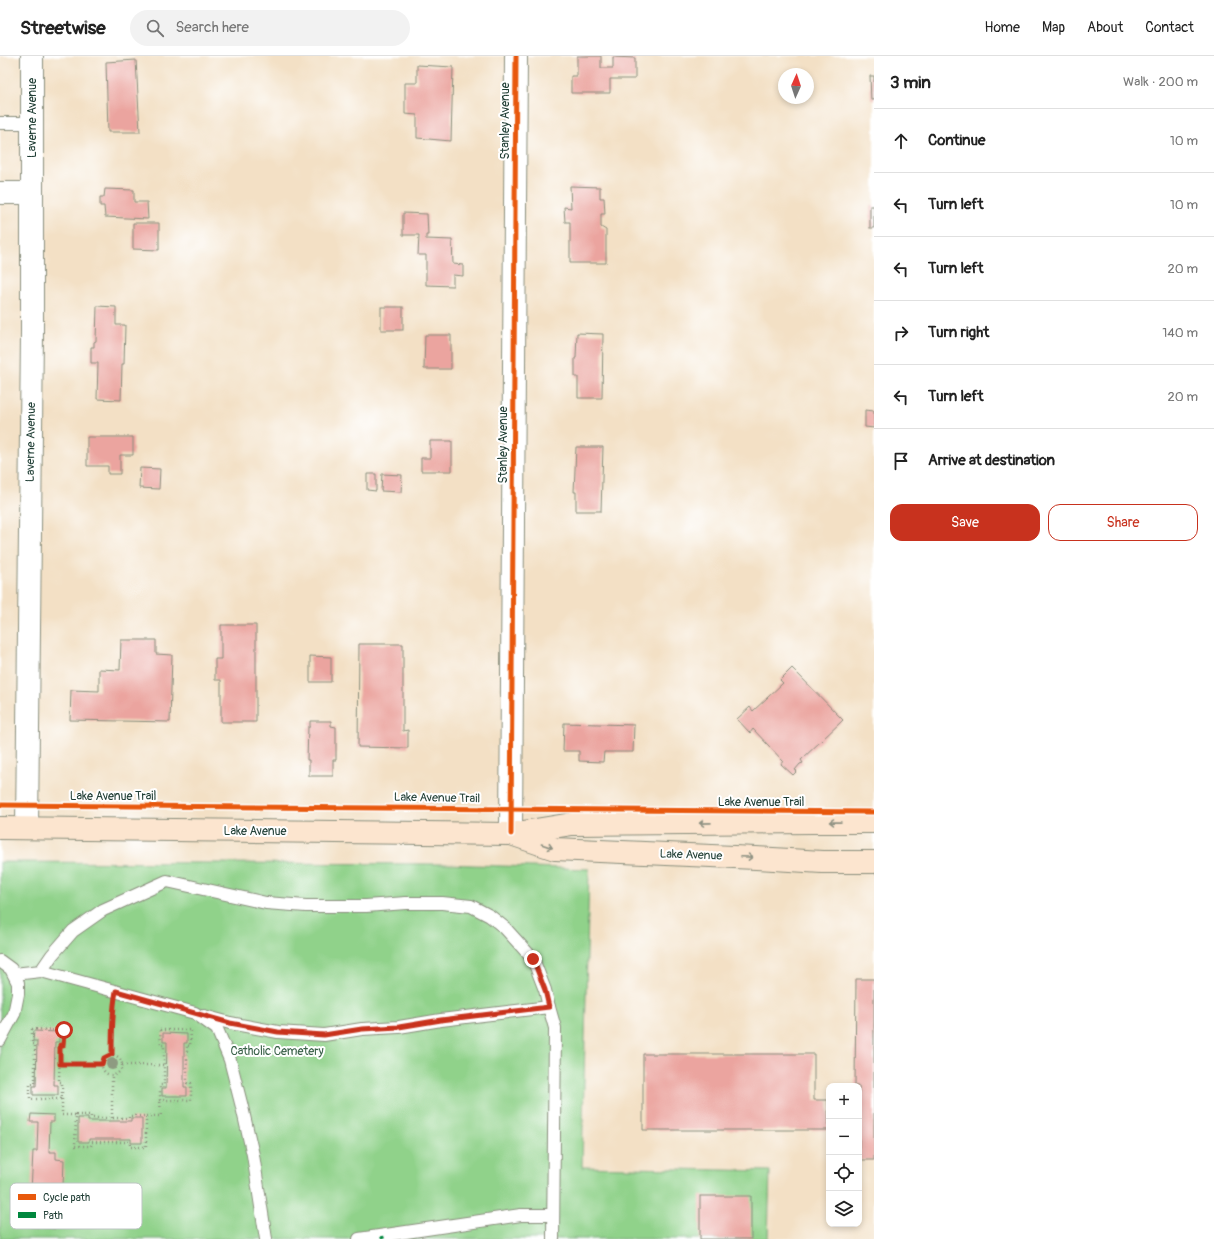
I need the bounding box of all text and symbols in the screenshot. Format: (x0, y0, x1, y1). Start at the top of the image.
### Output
search box (130, 10, 410, 46)
text: Streetwise (20, 16, 106, 40)
icon: search (144, 17, 166, 39)
text: Search here (176, 18, 249, 37)
text: Home (985, 19, 1020, 36)
text: Map (1042, 19, 1065, 36)
text: About (1087, 19, 1123, 36)
text: Contact (1145, 19, 1194, 36)
north arrow (778, 68, 814, 104)
text: 3 min (890, 72, 931, 93)
text: Walk · 200 m (1123, 74, 1198, 90)
street label: Laverne Avenue (25, 78, 40, 158)
street label: Stanley Avenue (498, 82, 513, 160)
icon: ahead (890, 130, 912, 152)
text: Continue (928, 131, 986, 150)
text: 10 m (1170, 133, 1198, 149)
icon: left (890, 194, 912, 216)
text: Turn left (928, 195, 984, 214)
text: 10 m (1170, 197, 1198, 213)
icon: left (890, 258, 912, 280)
text: Turn left (928, 259, 984, 278)
text: 20 m (1167, 261, 1198, 277)
icon: right (890, 322, 912, 344)
text: Turn right (928, 323, 989, 342)
text: 140 m (1162, 325, 1198, 341)
icon: left (890, 386, 912, 408)
text: Turn left (928, 387, 984, 406)
text: 20 m (1167, 389, 1198, 405)
street label: Laverne Avenue (23, 402, 39, 482)
street label: Stanley Avenue (496, 406, 511, 484)
icon: arrive (890, 450, 912, 472)
text: Arrive at destination (928, 451, 1055, 470)
button: Save (890, 504, 1040, 541)
button: Share (1048, 504, 1198, 541)
street label: Lake Avenue Trail (70, 789, 156, 804)
street label: Lake Avenue Trail (394, 790, 481, 806)
street label: Lake Avenue Trail (718, 795, 804, 810)
one-way arrow (829, 818, 842, 826)
one-way arrow (699, 819, 712, 827)
street label: Lake Avenue (224, 824, 286, 839)
one-way arrow (541, 843, 553, 851)
street label: Lake Avenue (659, 846, 723, 864)
one-way arrow (740, 853, 753, 861)
route end (524, 950, 542, 968)
route start (55, 1021, 73, 1039)
park label: Catholic Cemetery (230, 1044, 324, 1059)
map controls (826, 1083, 862, 1227)
button: + (826, 1083, 862, 1119)
button: − (826, 1119, 862, 1155)
button: locate (826, 1155, 862, 1191)
legend (10, 1183, 142, 1229)
text: Cycle path (43, 1191, 90, 1204)
button: layers (826, 1191, 862, 1227)
text: Path (43, 1209, 63, 1222)

